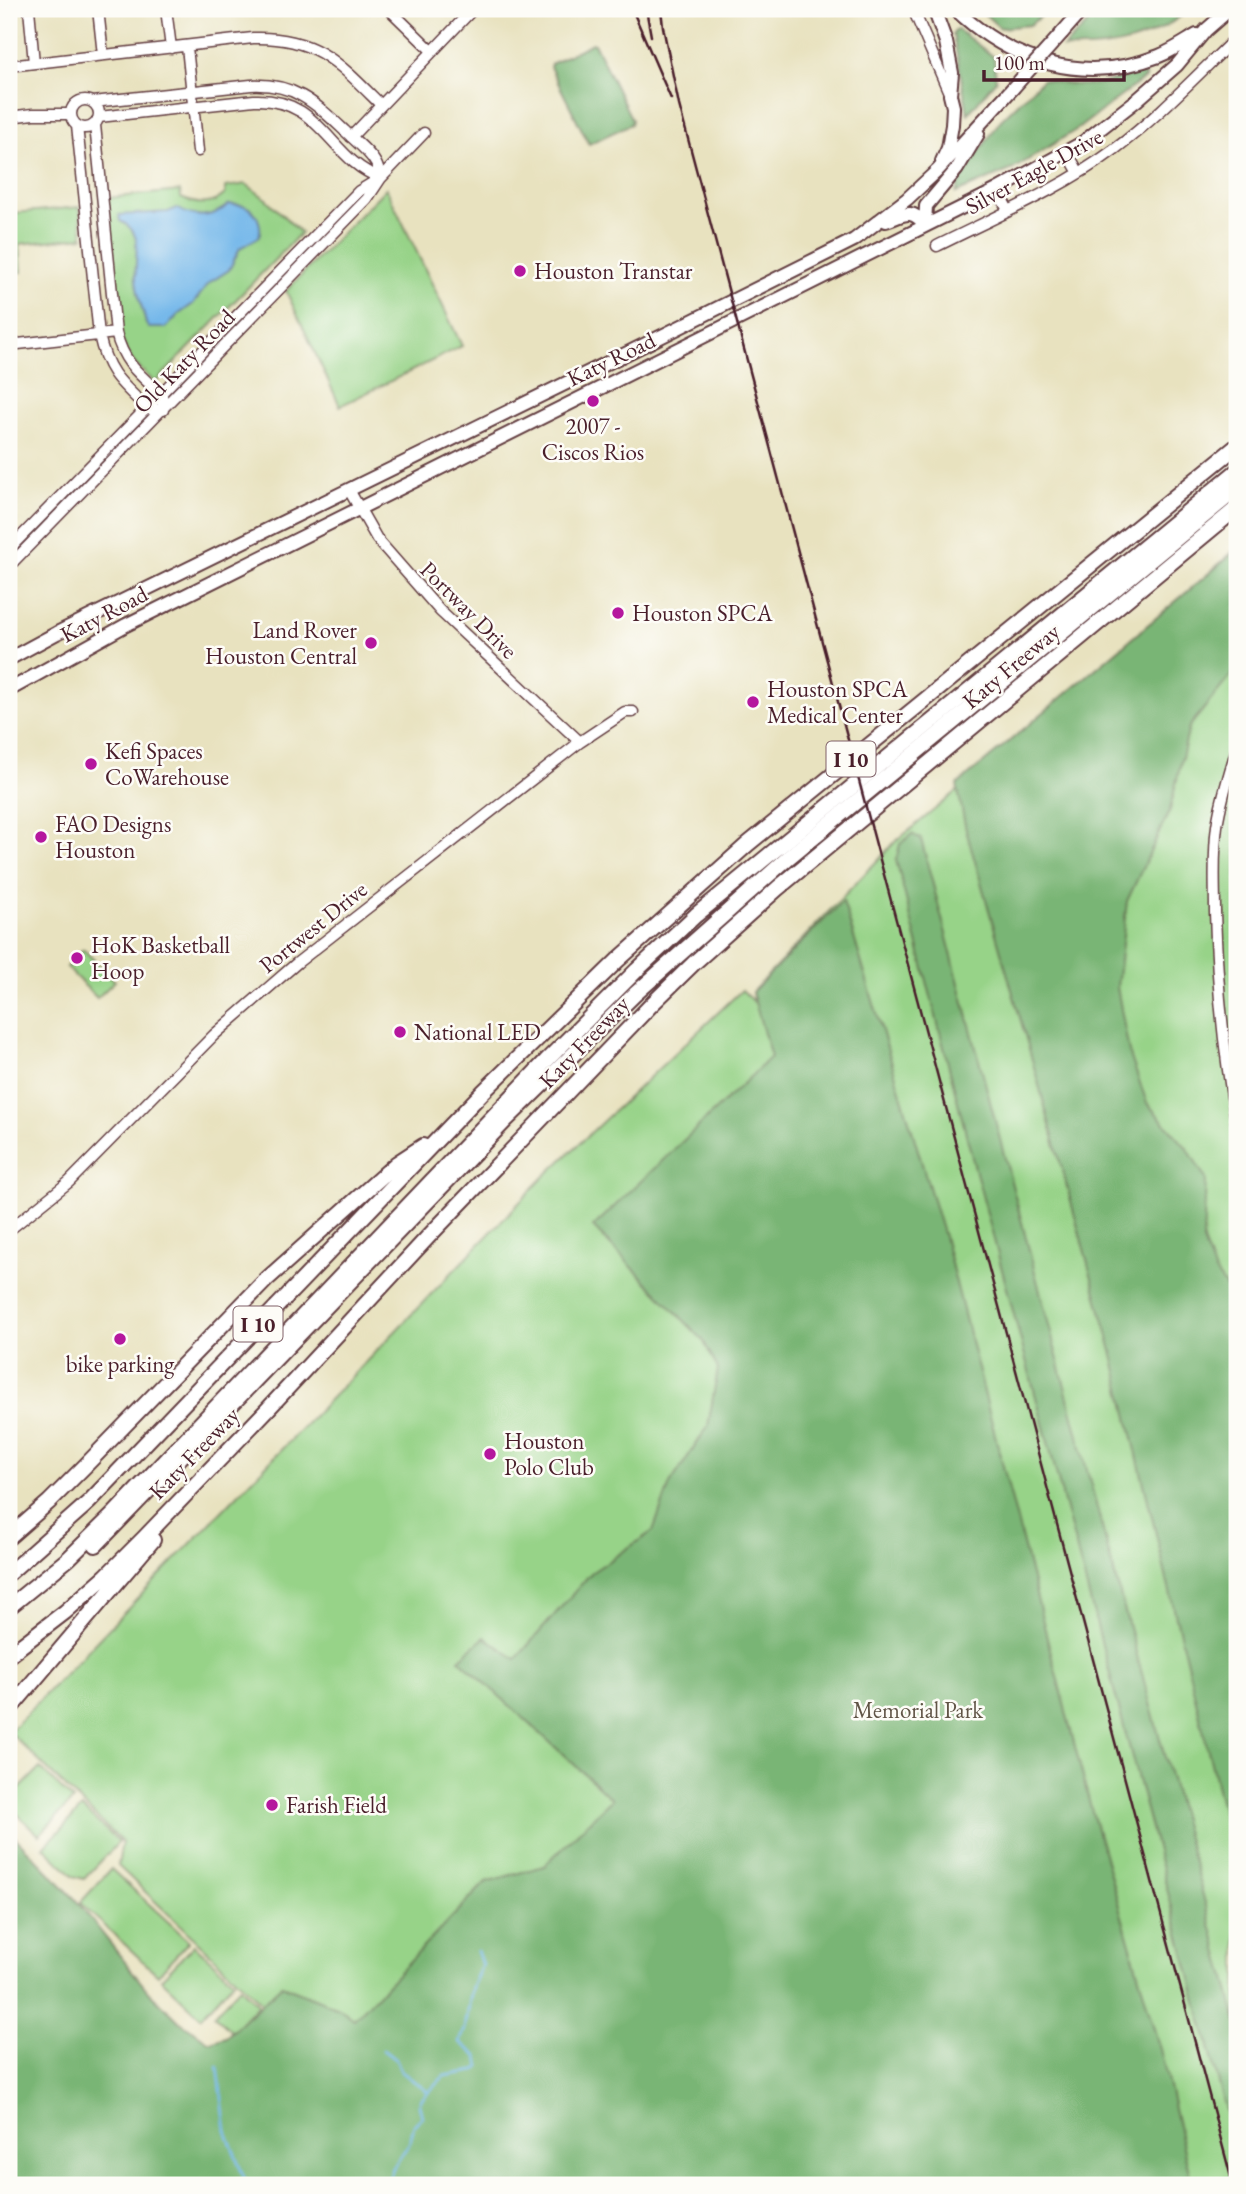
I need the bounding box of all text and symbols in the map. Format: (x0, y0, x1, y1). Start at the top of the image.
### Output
scale bar (984, 38, 1124, 82)
text: 100 m (994, 49, 1045, 76)
street label: Silver Eagle Drive (960, 121, 1108, 221)
place label: Houston Transtar (534, 256, 693, 286)
marker: Houston Transtar (512, 263, 528, 279)
street label: Old Katy Road (127, 302, 242, 420)
street label: Katy Road (562, 325, 661, 393)
marker: 2007 - Ciscos Rios (585, 393, 601, 409)
place label: 2007 - Ciscos Rios (542, 411, 644, 467)
street label: Portway Drive (414, 555, 524, 665)
street label: Katy Road (55, 578, 153, 650)
place label: Houston SPCA (632, 598, 774, 628)
marker: Houston SPCA (610, 605, 626, 621)
place label: Land Rover Houston Central (205, 615, 357, 671)
street label: Katy Freeway (956, 616, 1067, 716)
marker: Land Rover Houston Central (363, 635, 379, 651)
place label: Houston SPCA Medical Center (767, 674, 909, 730)
marker: Houston SPCA Medical Center (745, 694, 761, 710)
place label: Kefi Spaces CoWarehouse (105, 736, 229, 792)
road number: I 10 (826, 742, 876, 776)
marker: Kefi Spaces CoWarehouse (83, 756, 99, 772)
place label: FAO Designs Houston (55, 809, 171, 865)
marker: FAO Designs Houston (33, 829, 49, 845)
street label: Portwest Drive (253, 874, 373, 980)
place label: HoK Basketball Hoop (91, 930, 230, 986)
marker: HoK Basketball Hoop (69, 950, 85, 966)
street label: Katy Freeway (532, 988, 637, 1095)
place label: National LED (414, 1017, 541, 1047)
marker: National LED (392, 1024, 408, 1040)
road number: I 10 (233, 1306, 282, 1342)
marker: bike parking (112, 1331, 128, 1347)
place label: bike parking (66, 1349, 175, 1379)
street label: Katy Freeway (142, 1399, 247, 1506)
place label: Houston Polo Club (504, 1426, 594, 1482)
marker: Houston Polo Club (482, 1446, 498, 1462)
park label: Memorial Park (853, 1695, 984, 1725)
place label: Farish Field (286, 1790, 387, 1820)
marker: Farish Field (264, 1797, 280, 1813)

